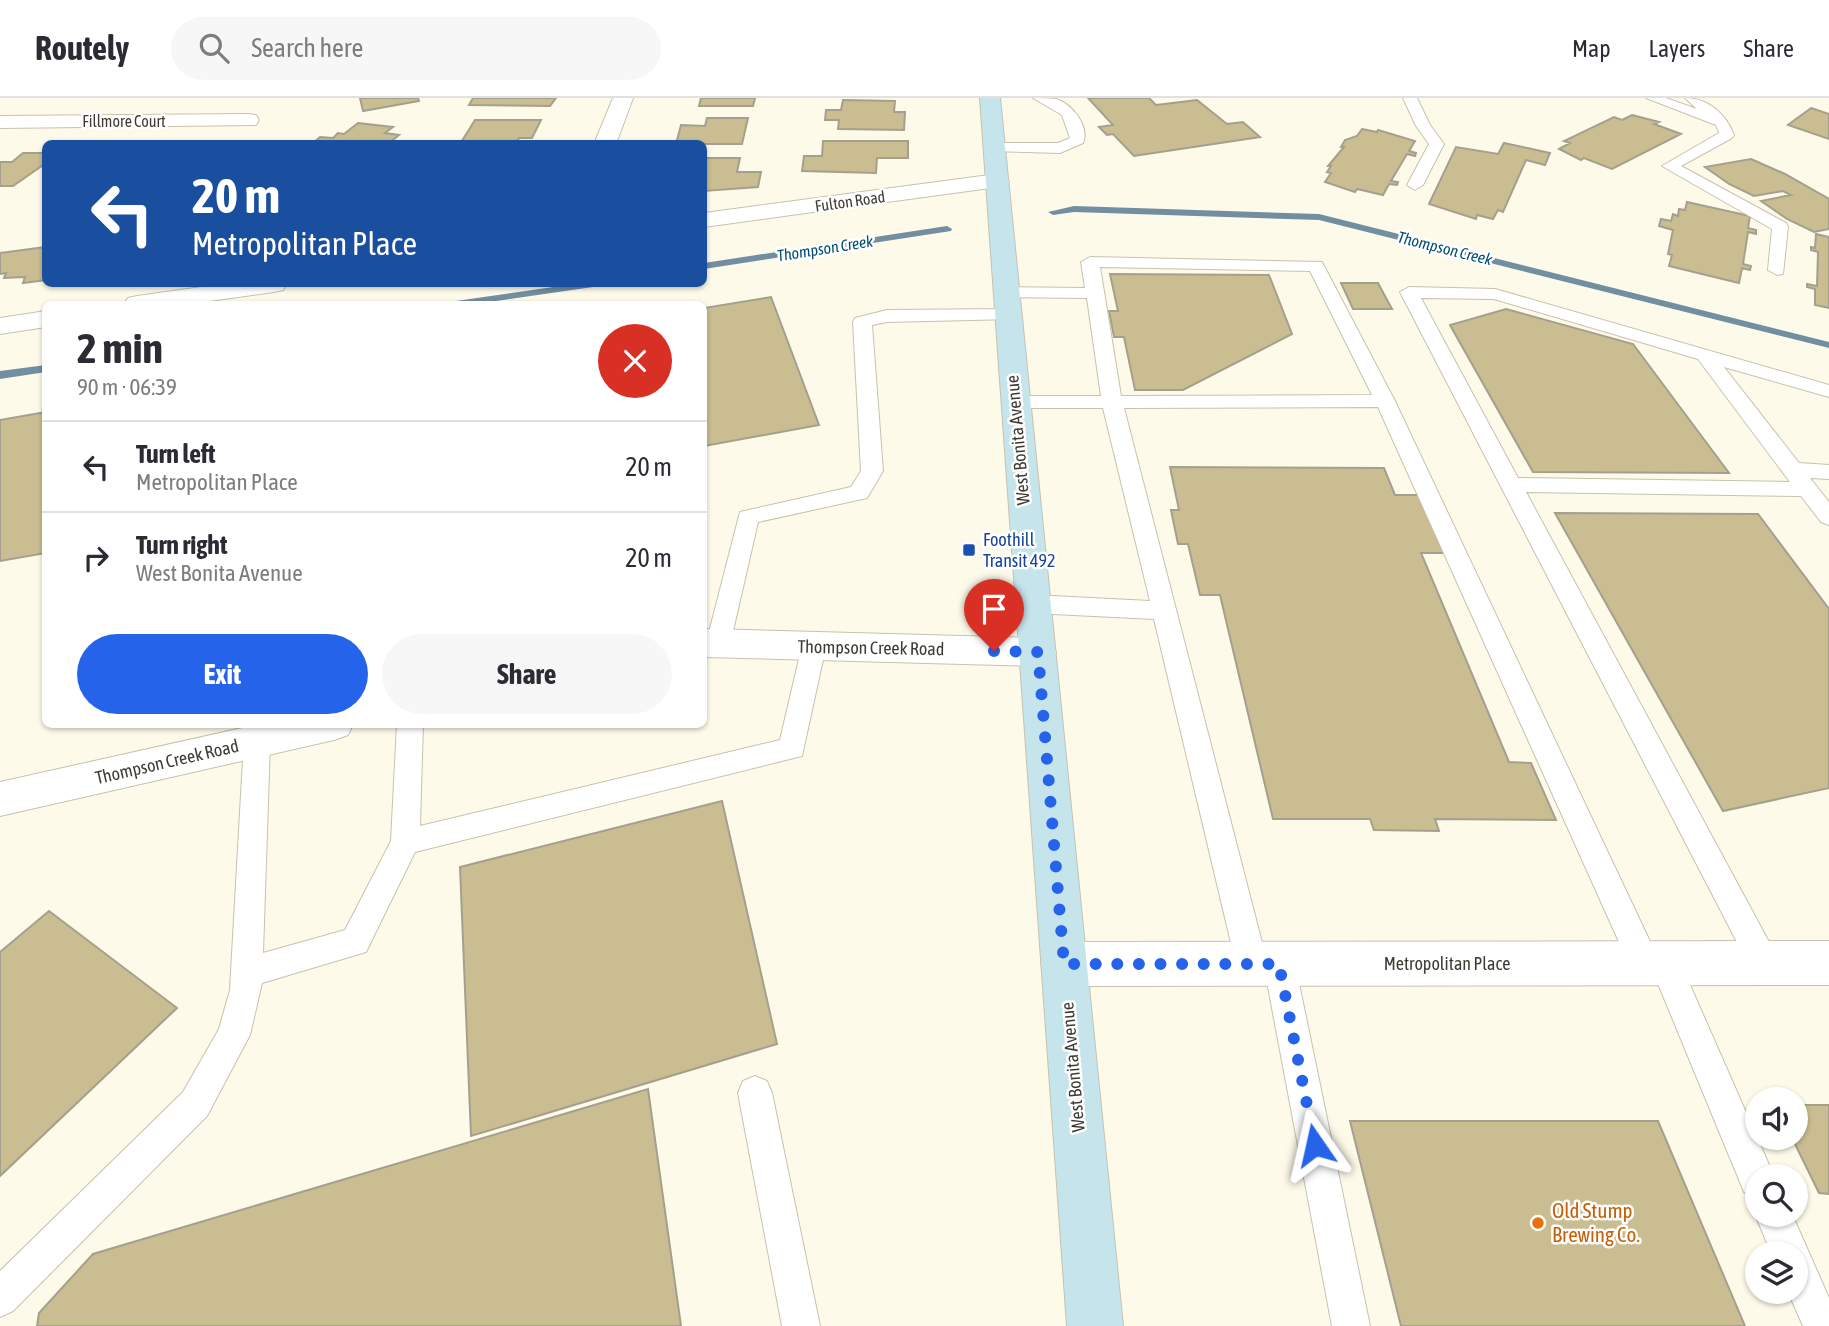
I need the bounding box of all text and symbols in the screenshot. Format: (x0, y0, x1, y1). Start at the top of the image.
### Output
search box (171, 17, 661, 80)
text: Routely (35, 29, 129, 67)
icon: search (195, 29, 233, 67)
text: Search here (251, 33, 363, 63)
text: Map (1572, 35, 1611, 62)
text: Layers (1649, 35, 1705, 62)
text: Share (1743, 35, 1794, 62)
street label: Fillmore Court (82, 112, 166, 130)
text: 20 m (192, 167, 280, 223)
icon: left (77, 168, 168, 259)
street label: Fulton Road (814, 187, 886, 215)
text: Metropolitan Place (192, 225, 417, 262)
water label: Thompson Creek (1396, 228, 1495, 270)
water label: Thompson Creek (776, 231, 875, 265)
text: 2 min (77, 324, 163, 372)
button: close (598, 324, 672, 398)
text: 90 m · 06:39 (77, 374, 177, 400)
street label: West Bonita Avenue (1001, 374, 1034, 506)
text: Turn left (136, 439, 216, 469)
icon: left (77, 448, 115, 486)
text: 20 m (625, 452, 672, 482)
text: Metropolitan Place (136, 469, 298, 495)
place label: Foothill Transit 492 (983, 529, 1055, 571)
text: Turn right (136, 530, 227, 560)
icon: right (77, 539, 115, 577)
marker: Foothill Transit 492 (961, 542, 977, 558)
text: 20 m (625, 543, 672, 573)
text: West Bonita Avenue (136, 560, 303, 586)
pin (964, 579, 1024, 651)
icon: arrive (975, 590, 1013, 628)
button: Exit (77, 634, 368, 714)
button: Share (382, 634, 672, 714)
street label: Thompson Creek Road (798, 636, 945, 659)
street label: Thompson Creek Road (93, 735, 241, 788)
street label: Metropolitan Place (1384, 953, 1510, 974)
street label: West Bonita Avenue (1056, 1001, 1089, 1133)
map controls (1745, 1087, 1808, 1304)
button: sound (1745, 1087, 1808, 1150)
position arrow (1278, 1108, 1352, 1182)
button: search (1745, 1164, 1808, 1227)
place label: Old Stump Brewing Co. (1552, 1198, 1640, 1246)
marker: Old Stump Brewing Co. (1530, 1215, 1546, 1231)
button: layers (1745, 1241, 1808, 1304)

